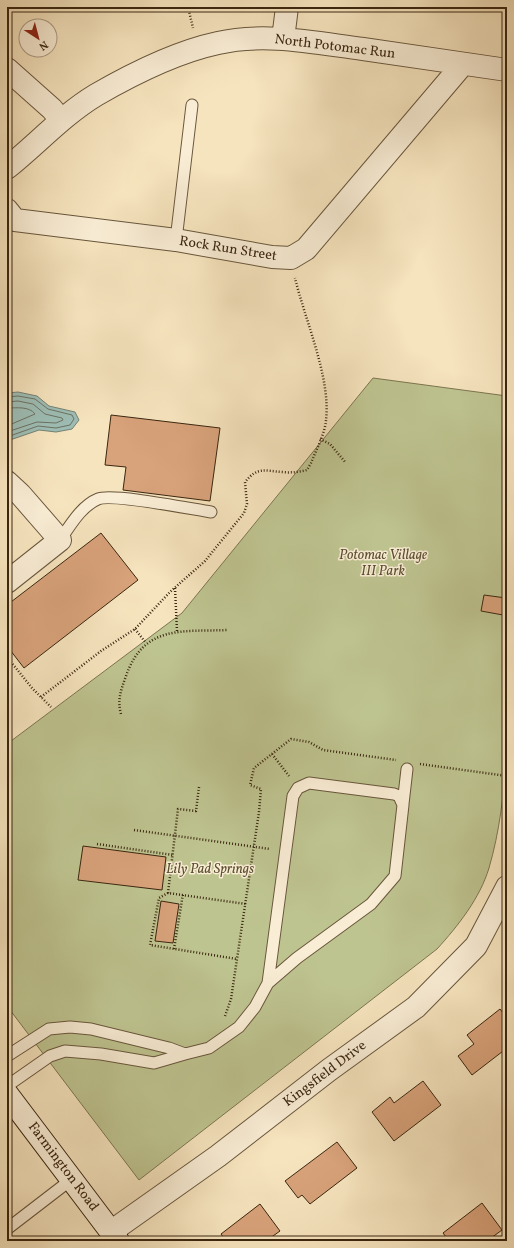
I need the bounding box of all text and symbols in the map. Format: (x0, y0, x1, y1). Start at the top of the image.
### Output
north arrow (18, 18, 58, 58)
street label: North Potomac Run (274, 30, 396, 64)
text: N (35, 36, 51, 53)
street label: Rock Run Street (178, 232, 278, 266)
park label: Potomac Village III Park (339, 546, 427, 581)
park label: Lily Pad Springs (166, 860, 254, 879)
street label: Kingsfield Drive (279, 1036, 371, 1112)
street label: Farmington Road (23, 1119, 103, 1216)

